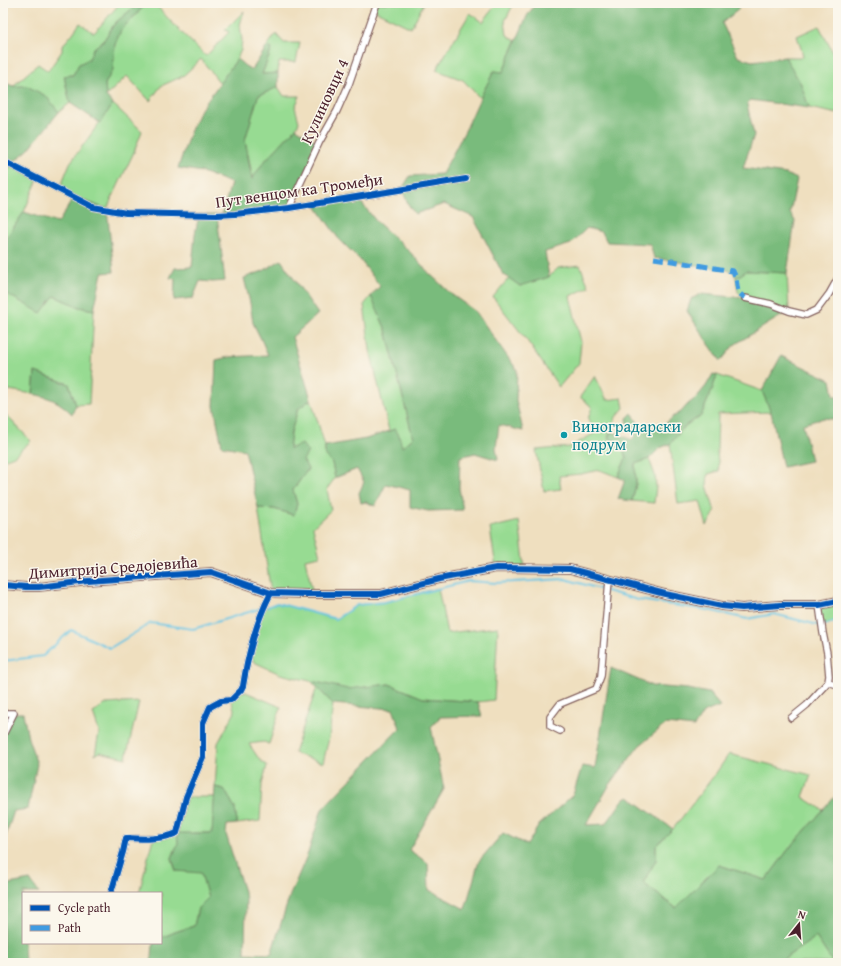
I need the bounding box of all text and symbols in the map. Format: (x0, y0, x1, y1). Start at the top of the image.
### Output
street label: Кулиновци 4 (294, 54, 354, 147)
street label: Пут венцом ка Тромеђи (214, 166, 385, 214)
place label: Виноградарски подрум (572, 414, 681, 456)
marker: Виноградарски подрум (559, 430, 569, 440)
street label: Димитрија Средојевића (27, 549, 199, 585)
legend (22, 892, 162, 944)
text: Cycle path (58, 899, 111, 916)
north arrow (779, 904, 819, 944)
text: N (796, 906, 808, 923)
text: Path (58, 919, 81, 936)

